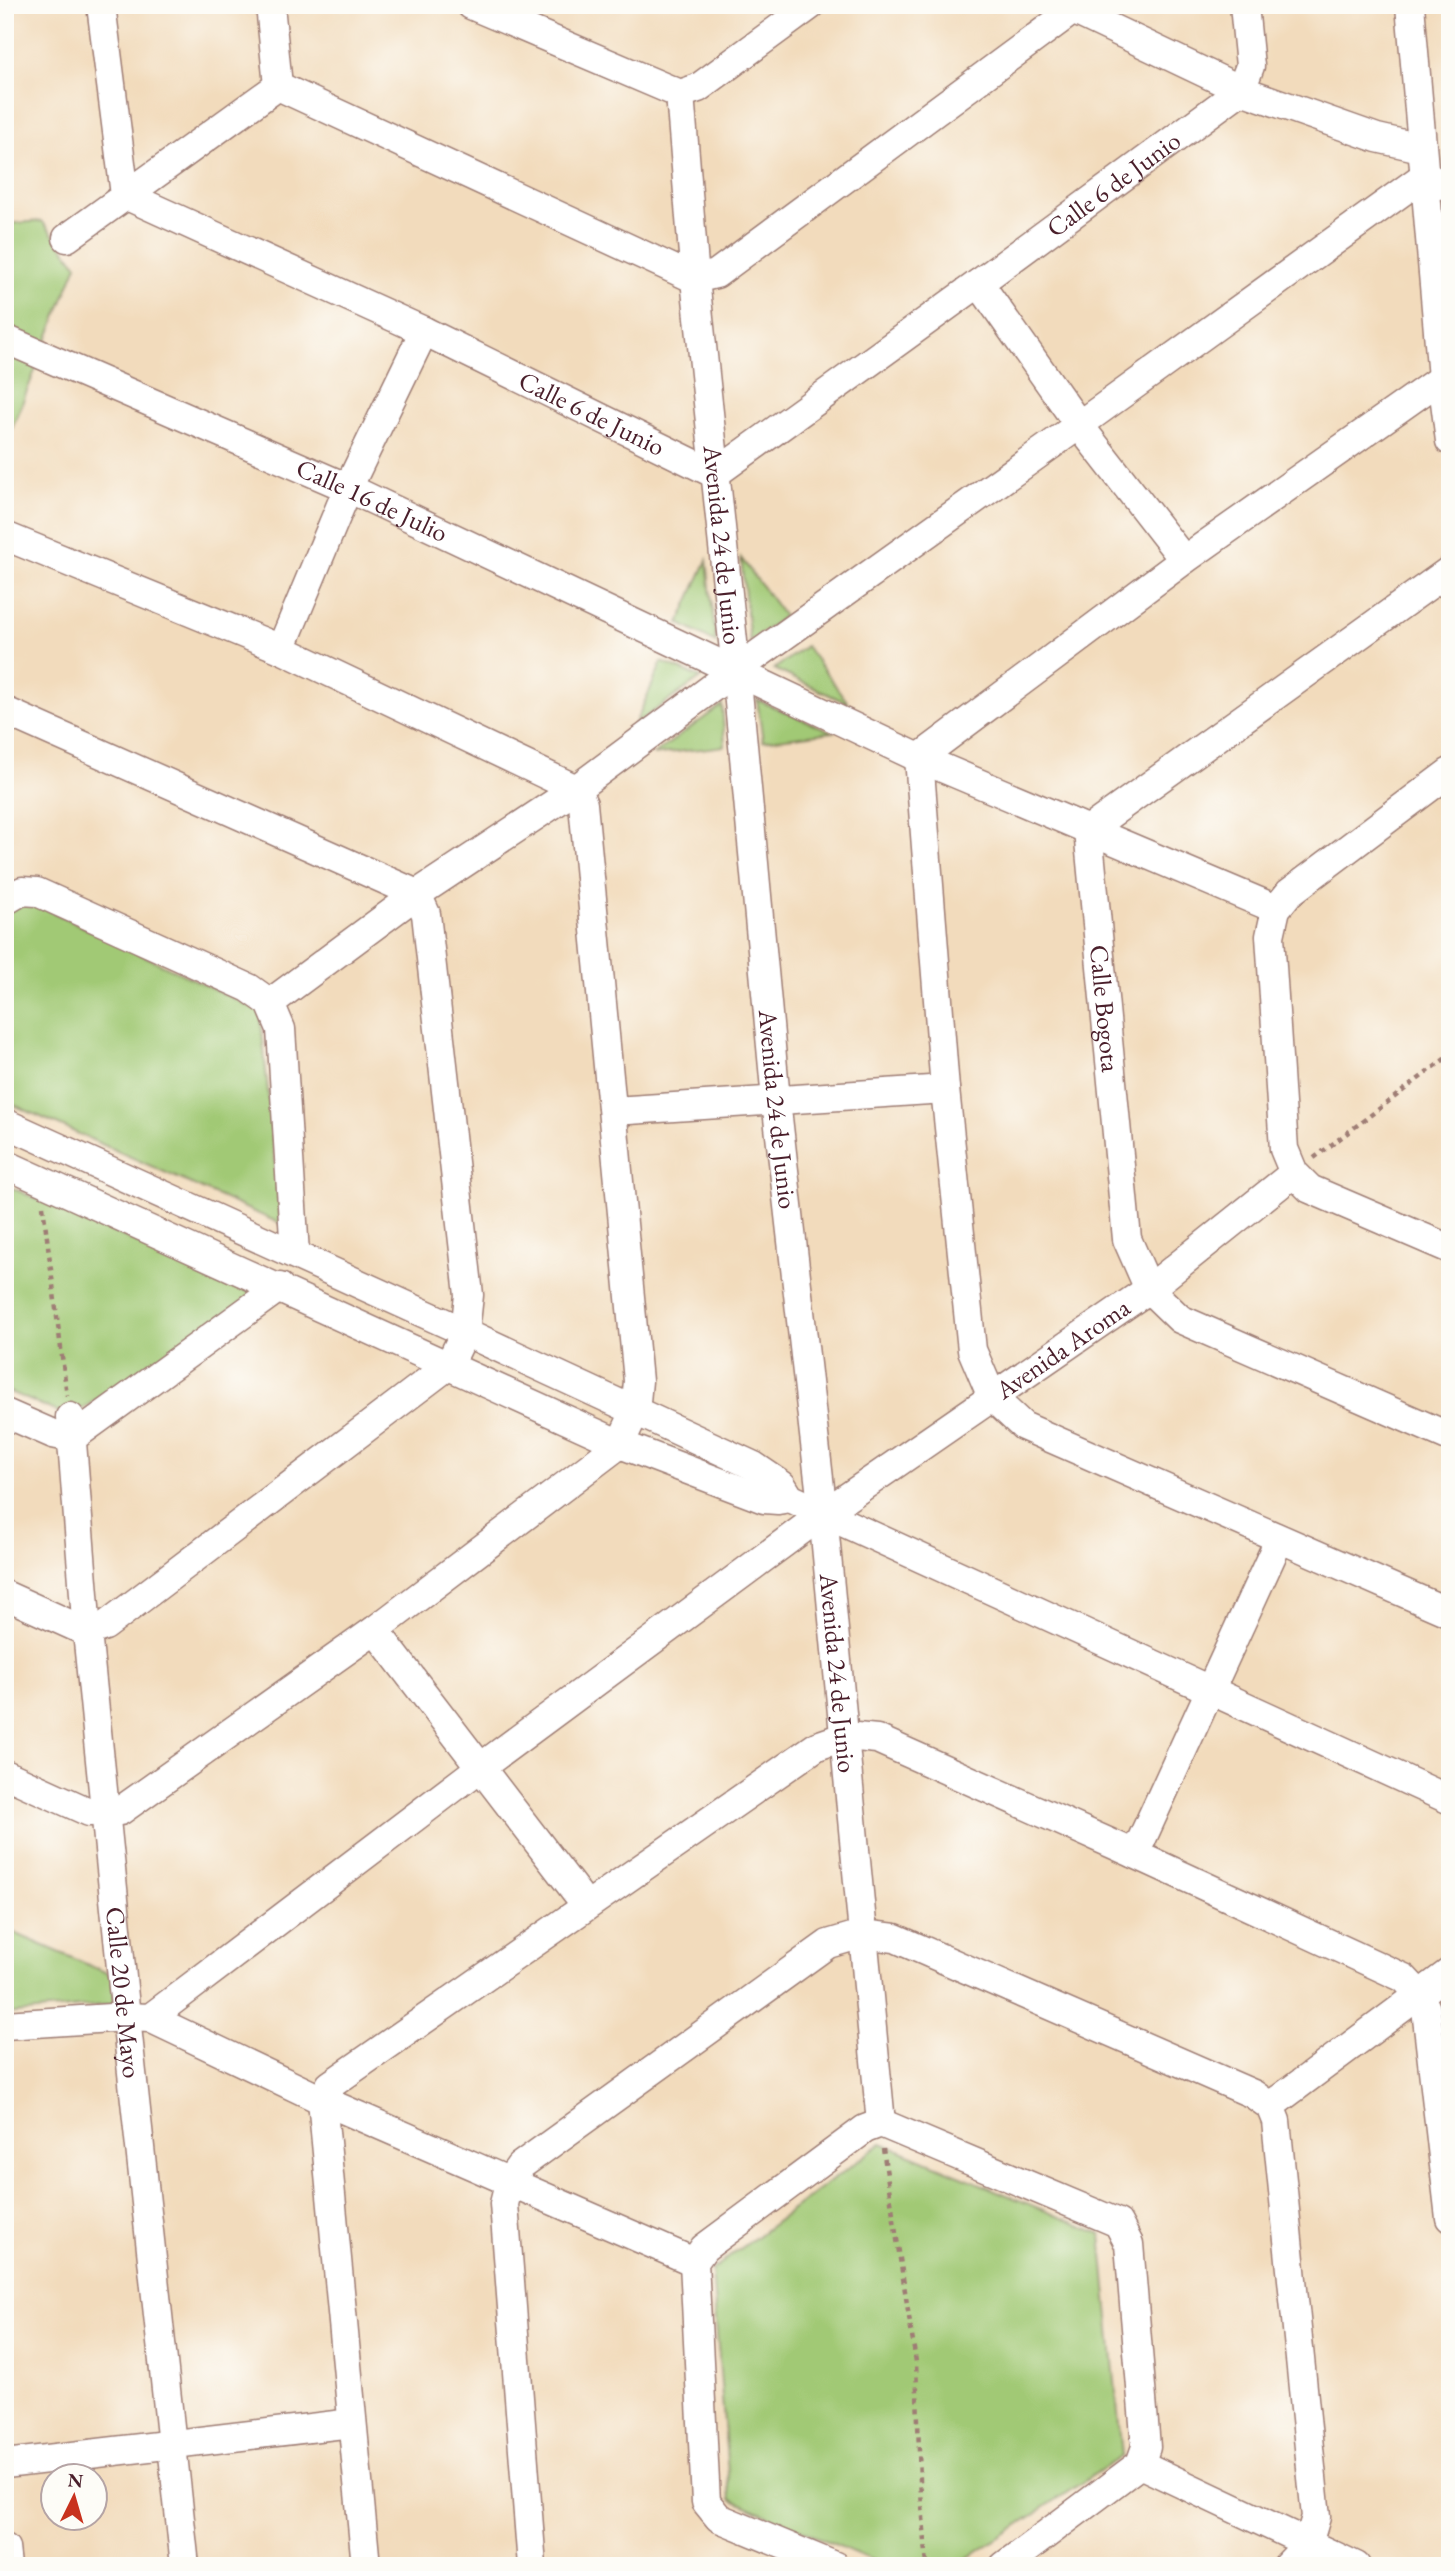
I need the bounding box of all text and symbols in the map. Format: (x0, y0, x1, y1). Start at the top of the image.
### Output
street label: Calle 6 de Junio (1040, 123, 1187, 245)
street label: Calle 6 de Junio (513, 363, 670, 464)
street label: Avenida 24 de Junio (695, 443, 750, 646)
street label: Calle 16 de Julio (291, 451, 454, 550)
street label: Calle Bogota (1082, 943, 1128, 1074)
street label: Avenida 24 de Junio (751, 1007, 805, 1211)
street label: Avenida Aroma (988, 1290, 1137, 1407)
street label: Avenida 24 de Junio (812, 1571, 865, 1774)
street label: Calle 20 de Mayo (98, 1905, 149, 2080)
north arrow (38, 2462, 108, 2532)
text: N (67, 2467, 85, 2494)

